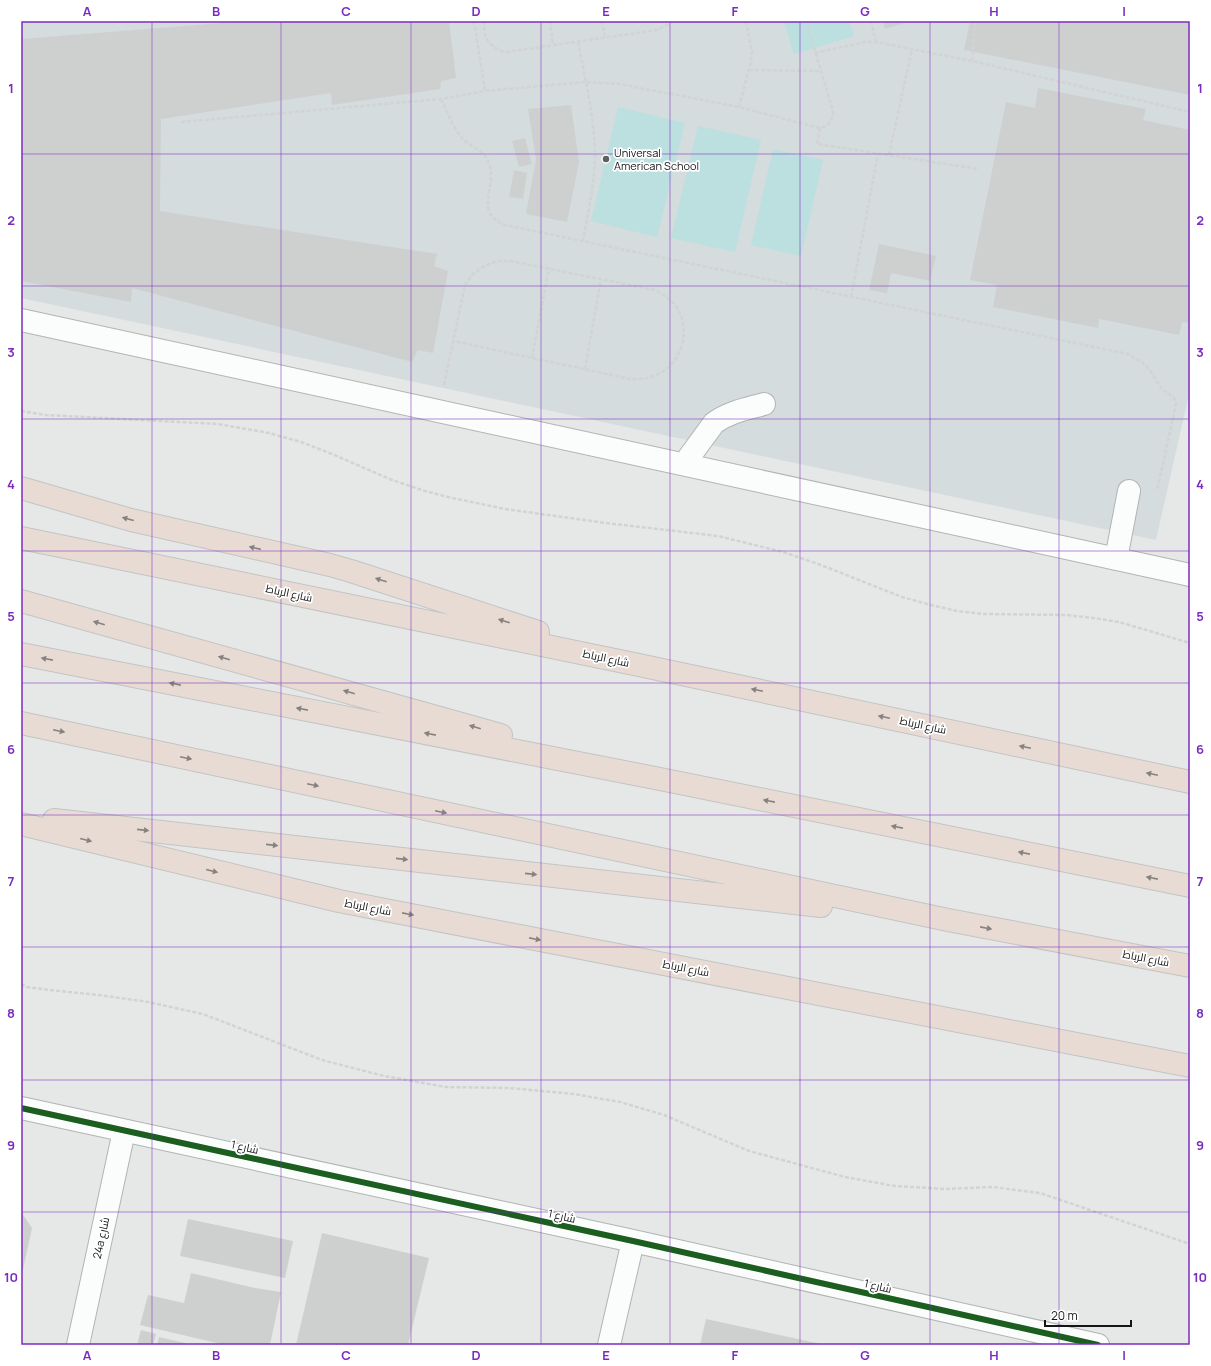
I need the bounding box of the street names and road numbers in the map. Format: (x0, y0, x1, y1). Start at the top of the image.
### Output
street label: شارع الرباط (264, 580, 314, 606)
street label: شارع الرباط (581, 645, 631, 671)
street label: شارع الرباط (898, 712, 948, 738)
street label: شارع الرباط (343, 895, 393, 919)
street label: شارع الرباط (1121, 946, 1171, 970)
street label: شارع الرباط (661, 956, 711, 980)
street label: شارع 1 (230, 1136, 260, 1158)
street label: شارع 1 (547, 1205, 577, 1227)
street label: 24a شارع (89, 1216, 113, 1260)
street label: شارع 1 (863, 1275, 893, 1297)

